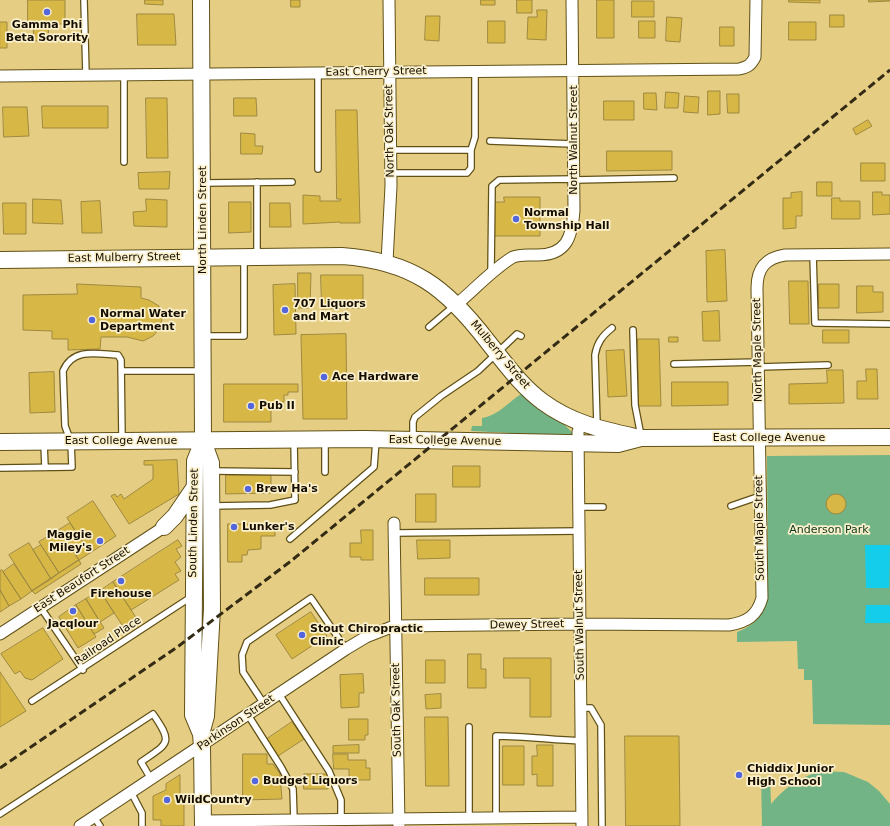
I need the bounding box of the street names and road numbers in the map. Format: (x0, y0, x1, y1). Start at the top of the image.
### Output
street label: East Cherry Street (325, 65, 427, 79)
street label: North Oak Street (383, 84, 397, 178)
street label: North Walnut Street (567, 85, 581, 195)
street label: North Linden Street (196, 166, 210, 274)
street label: East Mulberry Street (68, 250, 180, 266)
street label: North Maple Street (750, 298, 766, 402)
street label: Mulberry Street (467, 318, 533, 392)
street label: East College Avenue (713, 431, 825, 445)
street label: East College Avenue (389, 433, 501, 449)
street label: East College Avenue (65, 434, 177, 448)
street label: South Linden Street (186, 468, 202, 578)
street label: South Maple Street (752, 475, 768, 581)
street label: East Beaufort Street (32, 544, 132, 616)
street label: South Walnut Street (572, 570, 588, 680)
street label: Railroad Place (72, 614, 144, 668)
street label: Dewey Street (490, 618, 564, 632)
street label: South Oak Street (390, 663, 404, 757)
street label: Parkinson Street (195, 692, 277, 754)

